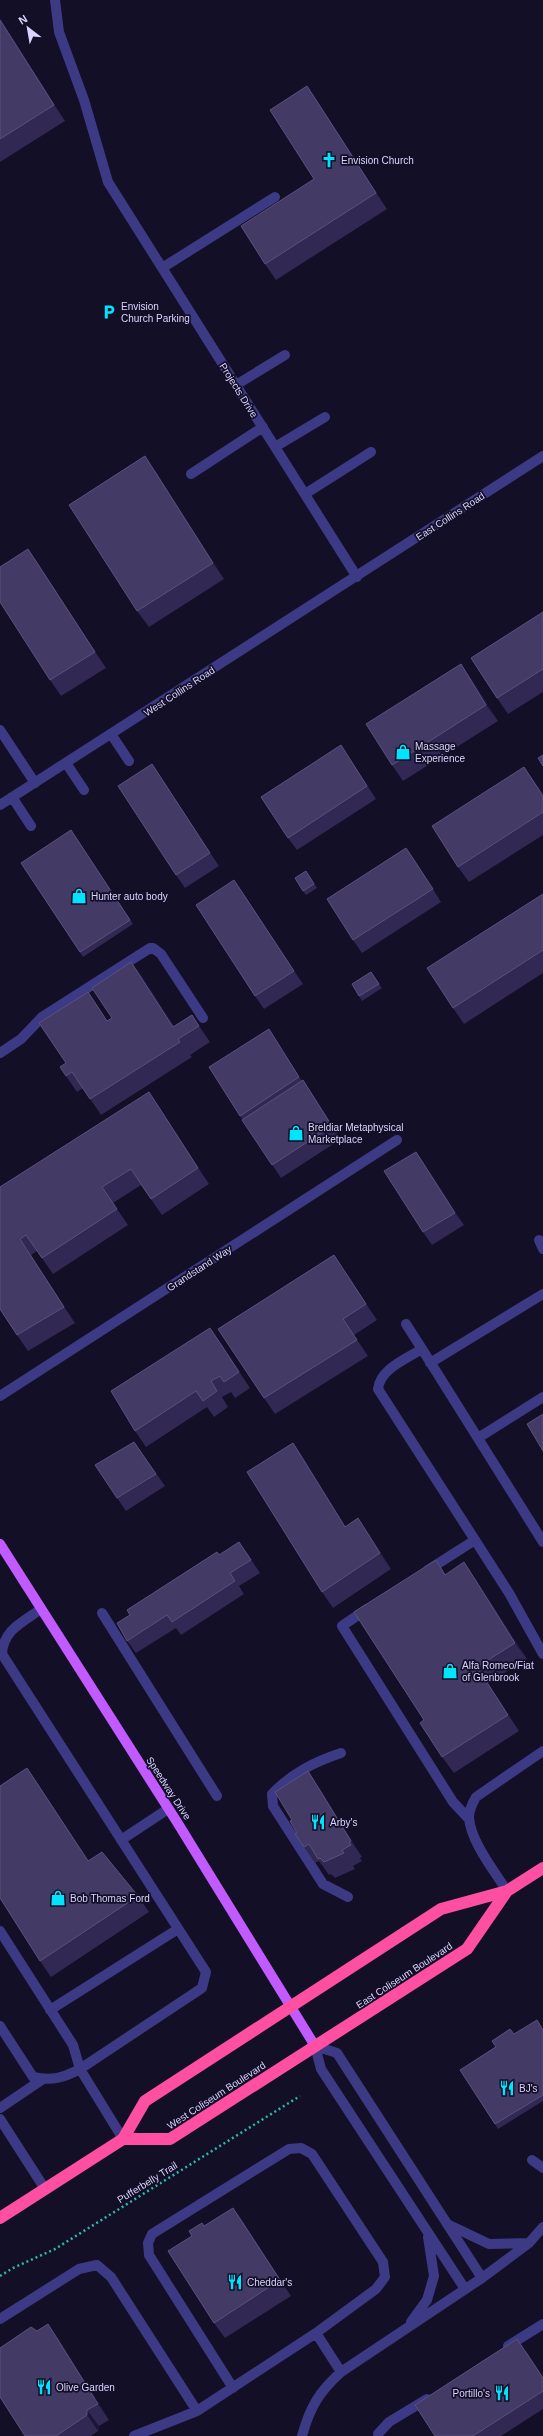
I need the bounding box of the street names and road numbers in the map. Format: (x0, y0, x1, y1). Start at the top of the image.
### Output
street label: Projects Drive (217, 361, 260, 420)
street label: East Collins Road (414, 490, 487, 543)
street label: West Collins Road (142, 664, 217, 718)
street label: Grandstand Way (165, 1243, 234, 1293)
street label: Speedway Drive (144, 1755, 193, 1822)
street label: East Coliseum Boulevard (354, 1940, 454, 2011)
street label: West Coliseum Boulevard (165, 2060, 267, 2131)
street label: Pufferbelly Trail (115, 2160, 179, 2205)

